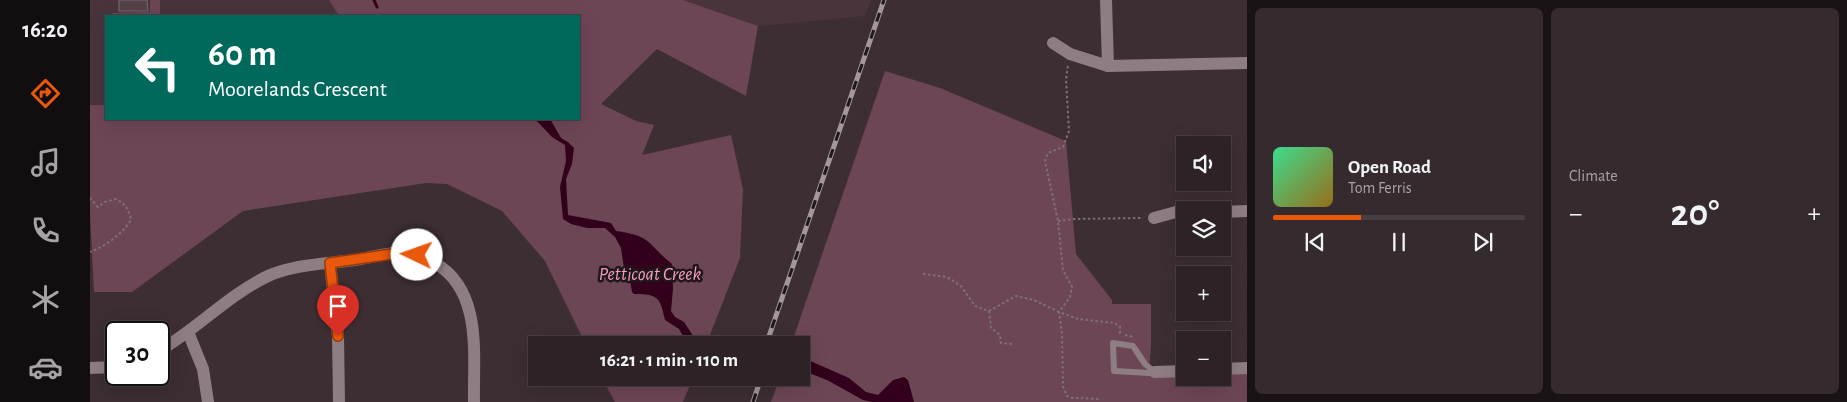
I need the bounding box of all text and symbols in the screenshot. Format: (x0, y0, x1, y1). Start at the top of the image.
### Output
text: 16:20 (22, 19, 68, 41)
icon: left (125, 35, 190, 100)
text: 60 m (208, 37, 277, 72)
icon: directions (28, 76, 63, 111)
text: Moorelands Crescent (208, 78, 387, 100)
map controls (1176, 136, 1231, 386)
button: sound (1176, 136, 1231, 191)
icon: music (28, 145, 63, 180)
text: Open Road (1348, 158, 1431, 177)
text: Climate (1569, 168, 1618, 184)
text: Tom Ferris (1348, 180, 1412, 196)
text: 20° (1671, 195, 1719, 233)
text: − (1569, 200, 1582, 228)
text: + (1808, 200, 1821, 228)
button: layers (1176, 201, 1231, 256)
icon: phone (28, 213, 63, 248)
position arrow (390, 228, 442, 280)
icon: previous (1301, 228, 1329, 256)
icon: pause (1385, 228, 1413, 256)
icon: next (1469, 228, 1497, 256)
water label: Petticoat Creek (599, 265, 702, 284)
button: + (1176, 266, 1231, 321)
icon: climate (28, 282, 63, 317)
pin (317, 285, 359, 336)
icon: arrive (324, 292, 352, 320)
speed limit sign: 30 (105, 321, 170, 386)
button: − (1176, 331, 1231, 386)
icon: car (28, 350, 63, 385)
text: 16:21 · 1 min · 110 m (600, 351, 738, 370)

